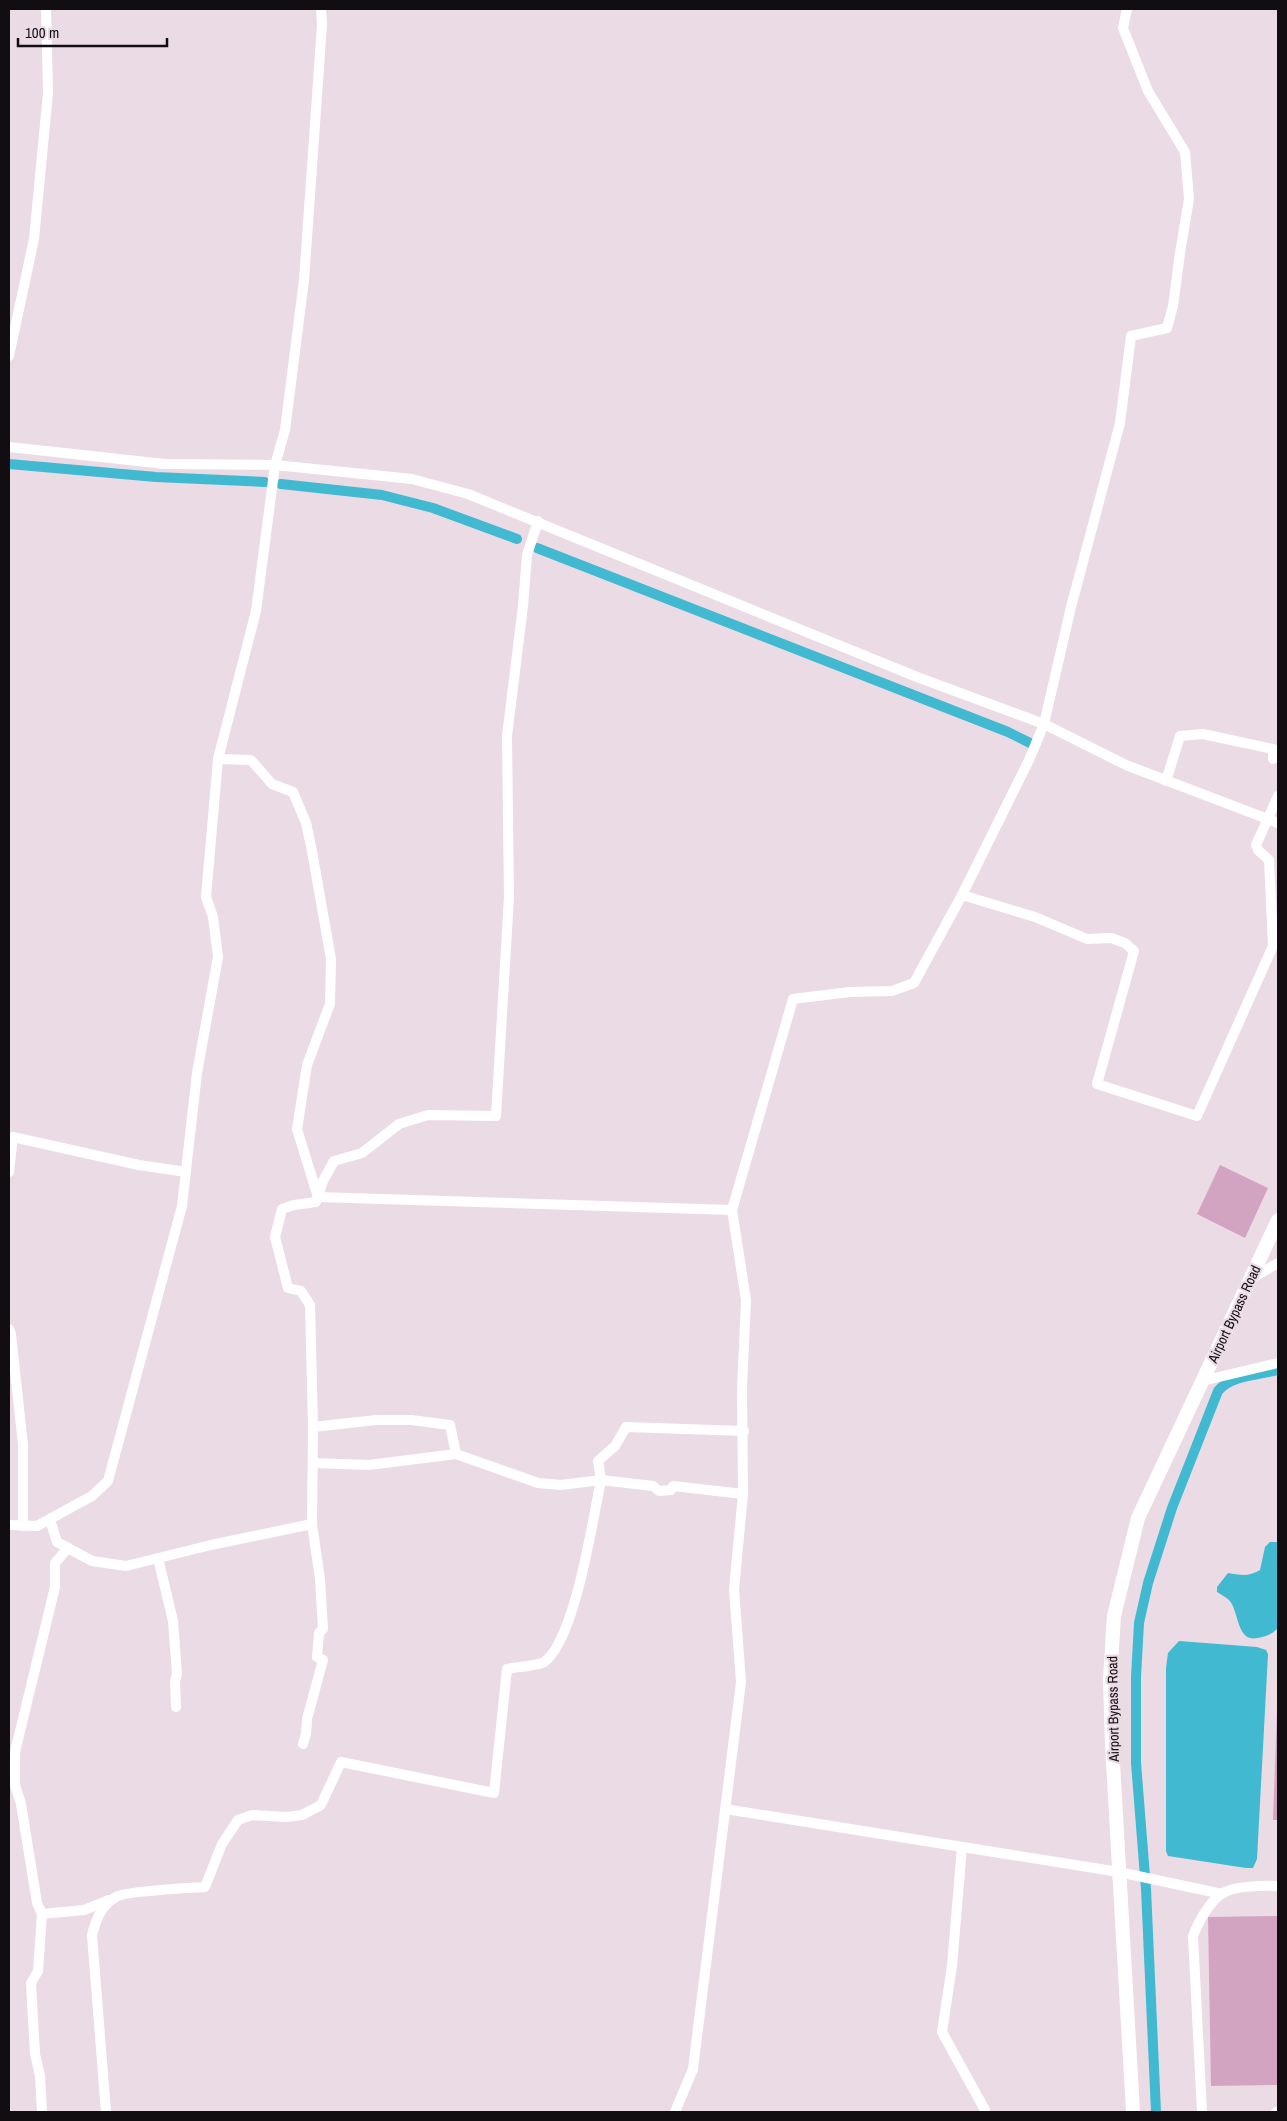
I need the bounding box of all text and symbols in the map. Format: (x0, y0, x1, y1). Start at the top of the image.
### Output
scale bar (18, 15, 166, 47)
text: 100 m (25, 22, 59, 43)
street label: Airport Bypass Road (1203, 1262, 1265, 1367)
street label: Airport Bypass Road (1103, 1656, 1123, 1763)

